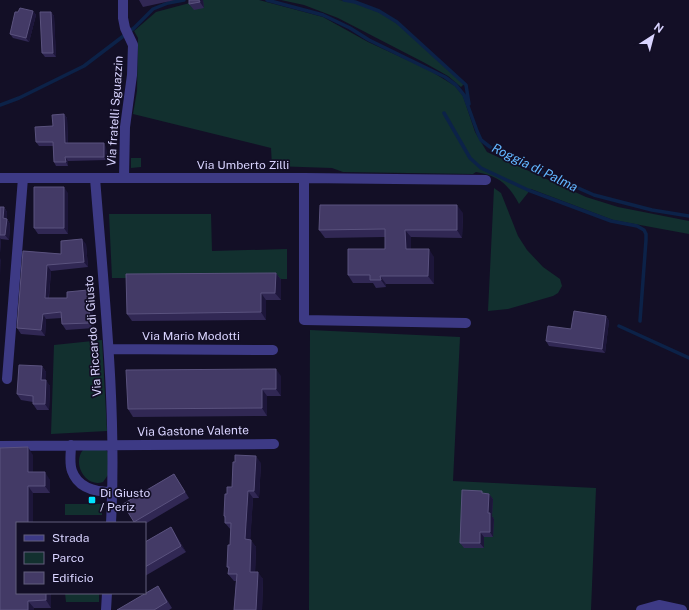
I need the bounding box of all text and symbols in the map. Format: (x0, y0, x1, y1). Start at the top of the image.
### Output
north arrow (633, 16, 673, 56)
text: N (652, 21, 666, 35)
street label: Via fratelli Sguazzin (104, 55, 126, 167)
water label: Roggia di Palma (489, 140, 580, 195)
street label: Via Umberto Zilli (197, 158, 289, 172)
street label: Via Riccardo di Giusto (82, 275, 104, 397)
street label: Via Mario Modotti (142, 329, 240, 343)
street label: Via Gastone Valente (137, 423, 249, 439)
place label: Di Giusto / Periz (100, 486, 150, 514)
marker: Di Giusto / Periz (87, 495, 97, 505)
legend (16, 522, 146, 594)
text: Strada (52, 531, 89, 545)
text: Parco (52, 551, 84, 565)
text: Edificio (52, 571, 94, 585)

